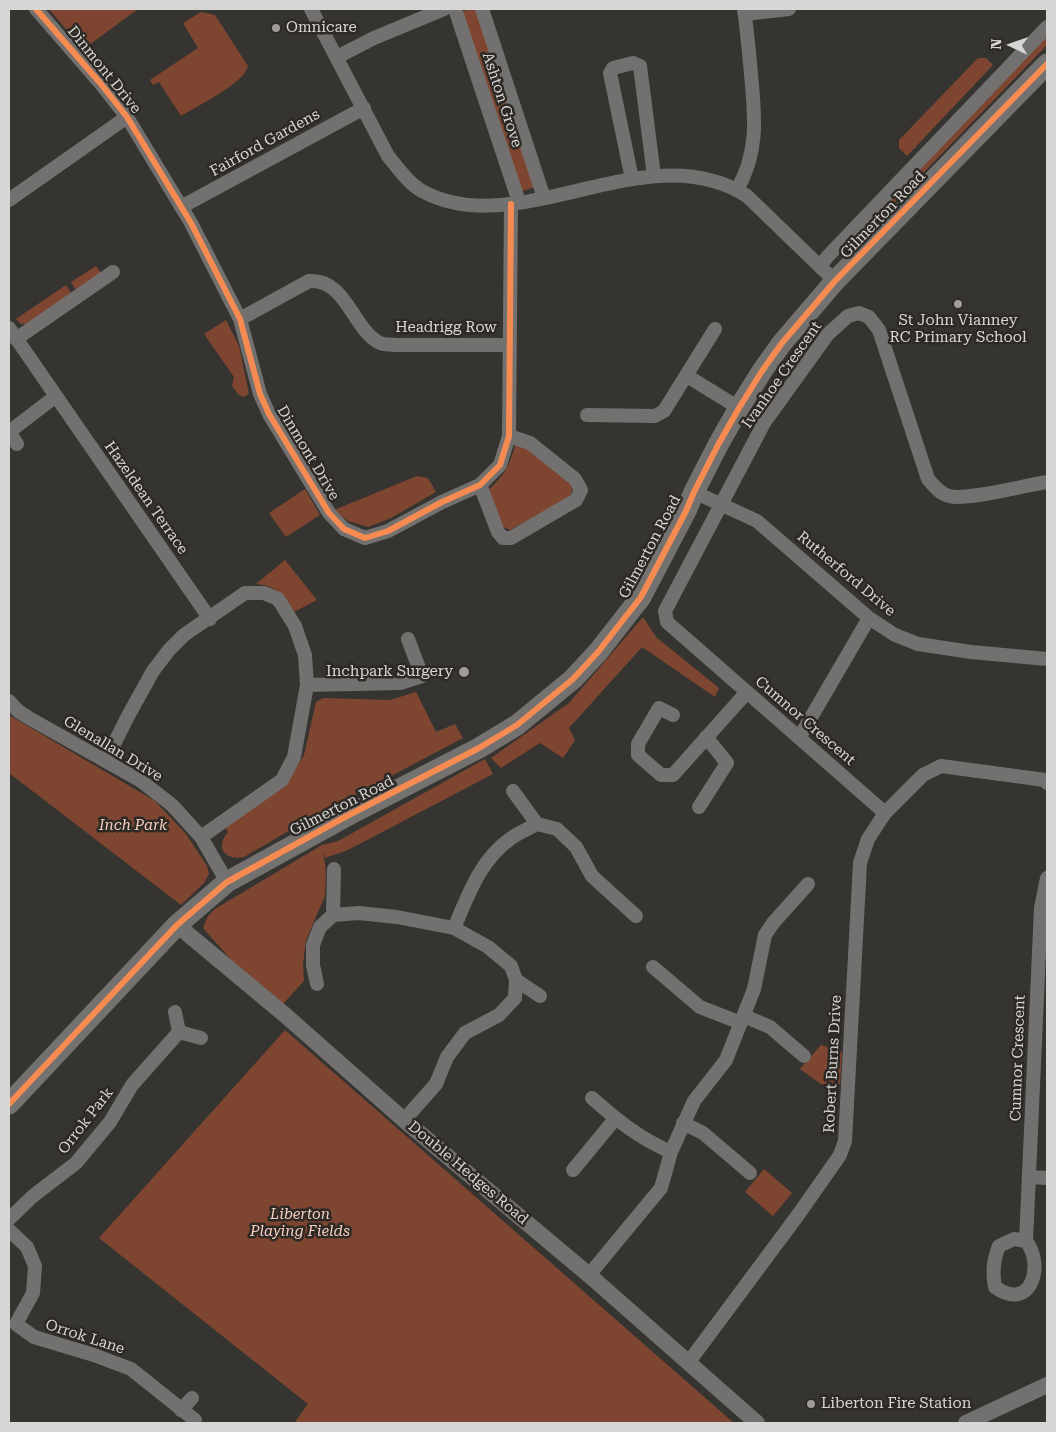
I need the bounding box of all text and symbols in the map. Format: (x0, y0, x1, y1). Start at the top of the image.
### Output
place label: Omnicare (286, 19, 357, 37)
north arrow (986, 20, 1036, 70)
marker: Omnicare (270, 22, 282, 34)
street label: Dinmont Drive (63, 23, 145, 117)
text: N (988, 38, 1004, 50)
street label: Ashton Grove (478, 50, 526, 150)
street label: Fairford Gardens (207, 105, 323, 181)
street label: Gilmerton Road (837, 168, 929, 262)
marker: St John Vianney RC Primary School (952, 298, 964, 310)
place label: St John Vianney RC Primary School (889, 312, 1027, 347)
street label: Ivanhoe Crescent (738, 318, 826, 432)
street label: Headrigg Row (395, 319, 497, 337)
street label: Dinmont Drive (273, 402, 343, 504)
street label: Hazeldean Terrace (100, 438, 192, 558)
street label: Gilmerton Road (615, 492, 685, 602)
street label: Rutherford Drive (793, 528, 899, 620)
place label: Inchpark Surgery (326, 663, 453, 681)
marker: Inchpark Surgery (457, 665, 471, 679)
street label: Cumnor Crescent (751, 673, 859, 769)
street label: Glenallan Drive (60, 712, 166, 786)
street label: Gilmerton Road (287, 772, 397, 840)
park label: Inch Park (99, 817, 167, 835)
street label: Robert Burns Drive (820, 994, 846, 1134)
street label: Cumnor Crescent (1007, 994, 1029, 1122)
street label: Orrok Park (54, 1084, 118, 1158)
street label: Double Hedges Road (404, 1118, 532, 1228)
park label: Liberton Playing Fields (250, 1206, 350, 1241)
street label: Orrok Lane (43, 1316, 127, 1358)
place label: Liberton Fire Station (821, 1395, 971, 1413)
marker: Liberton Fire Station (805, 1398, 817, 1410)

